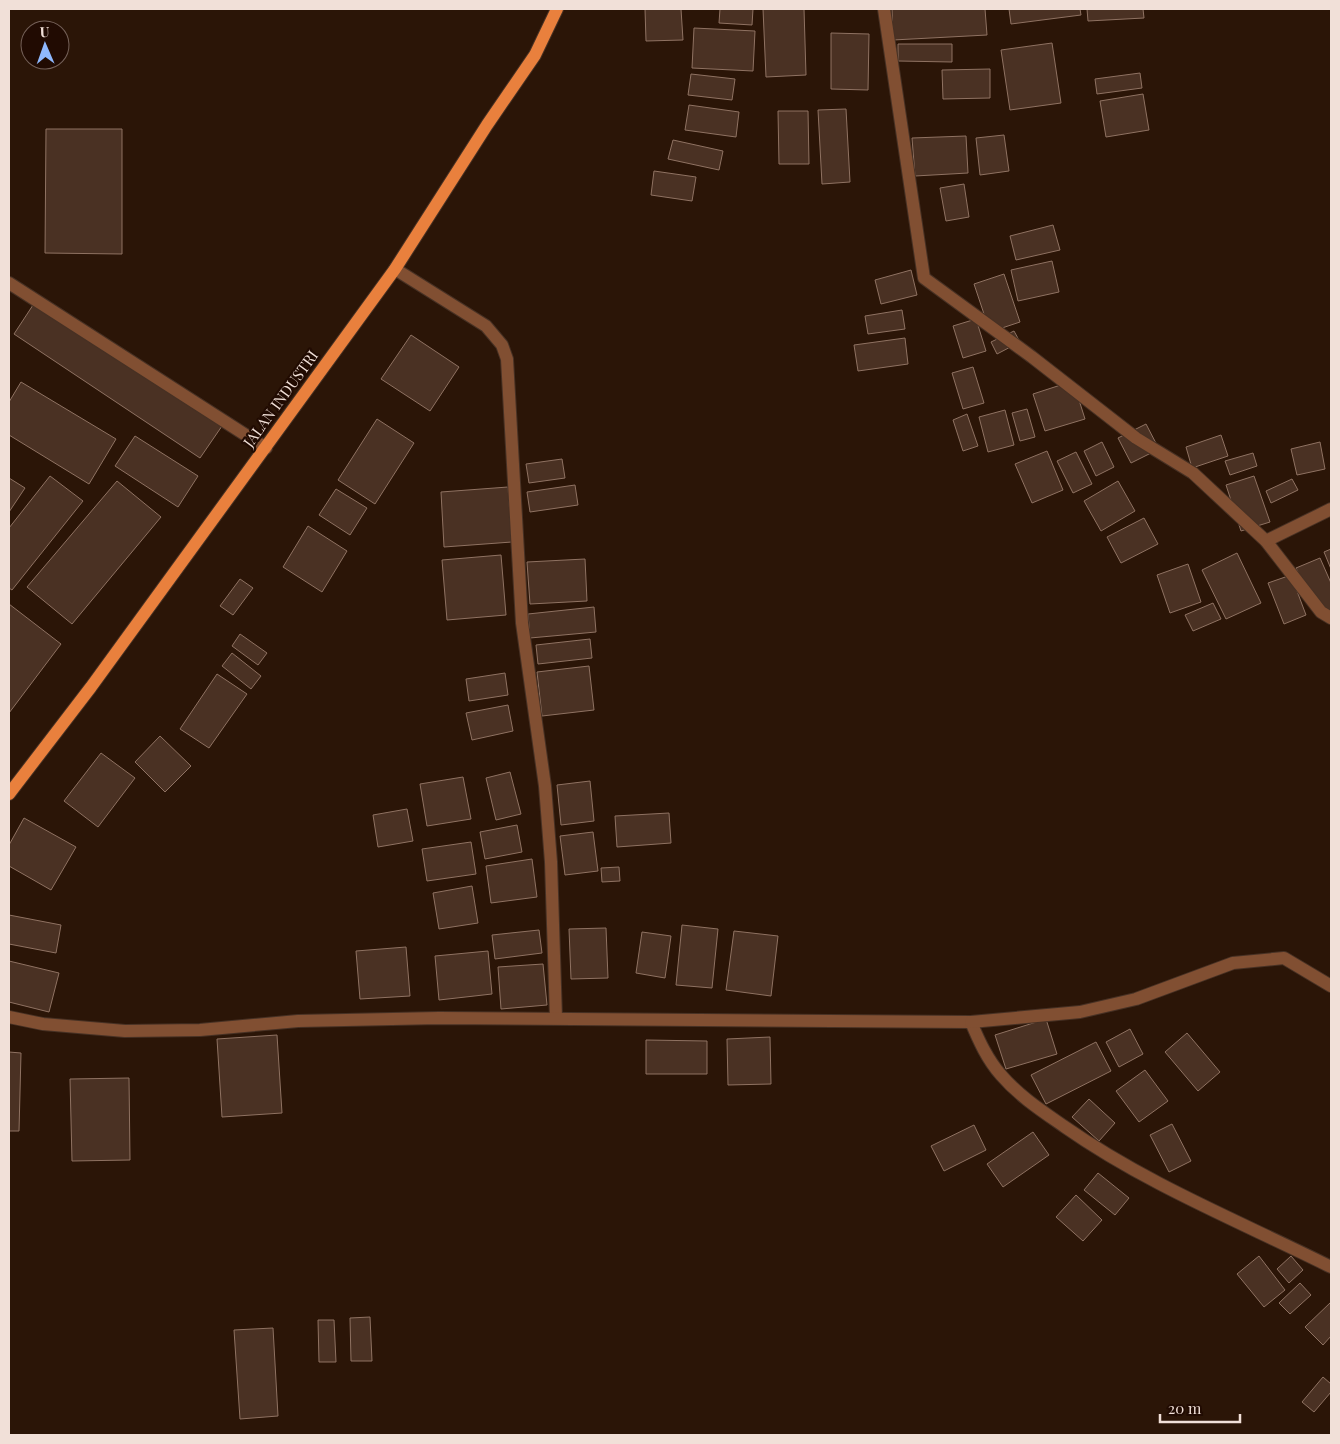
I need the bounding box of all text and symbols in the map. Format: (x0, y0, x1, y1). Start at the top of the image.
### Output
north arrow (20, 20, 70, 70)
text: U (39, 22, 50, 41)
street label: JALAN INDUSTRI (238, 346, 322, 452)
scale bar (1160, 1392, 1240, 1424)
text: 20 m (1168, 1398, 1202, 1418)

